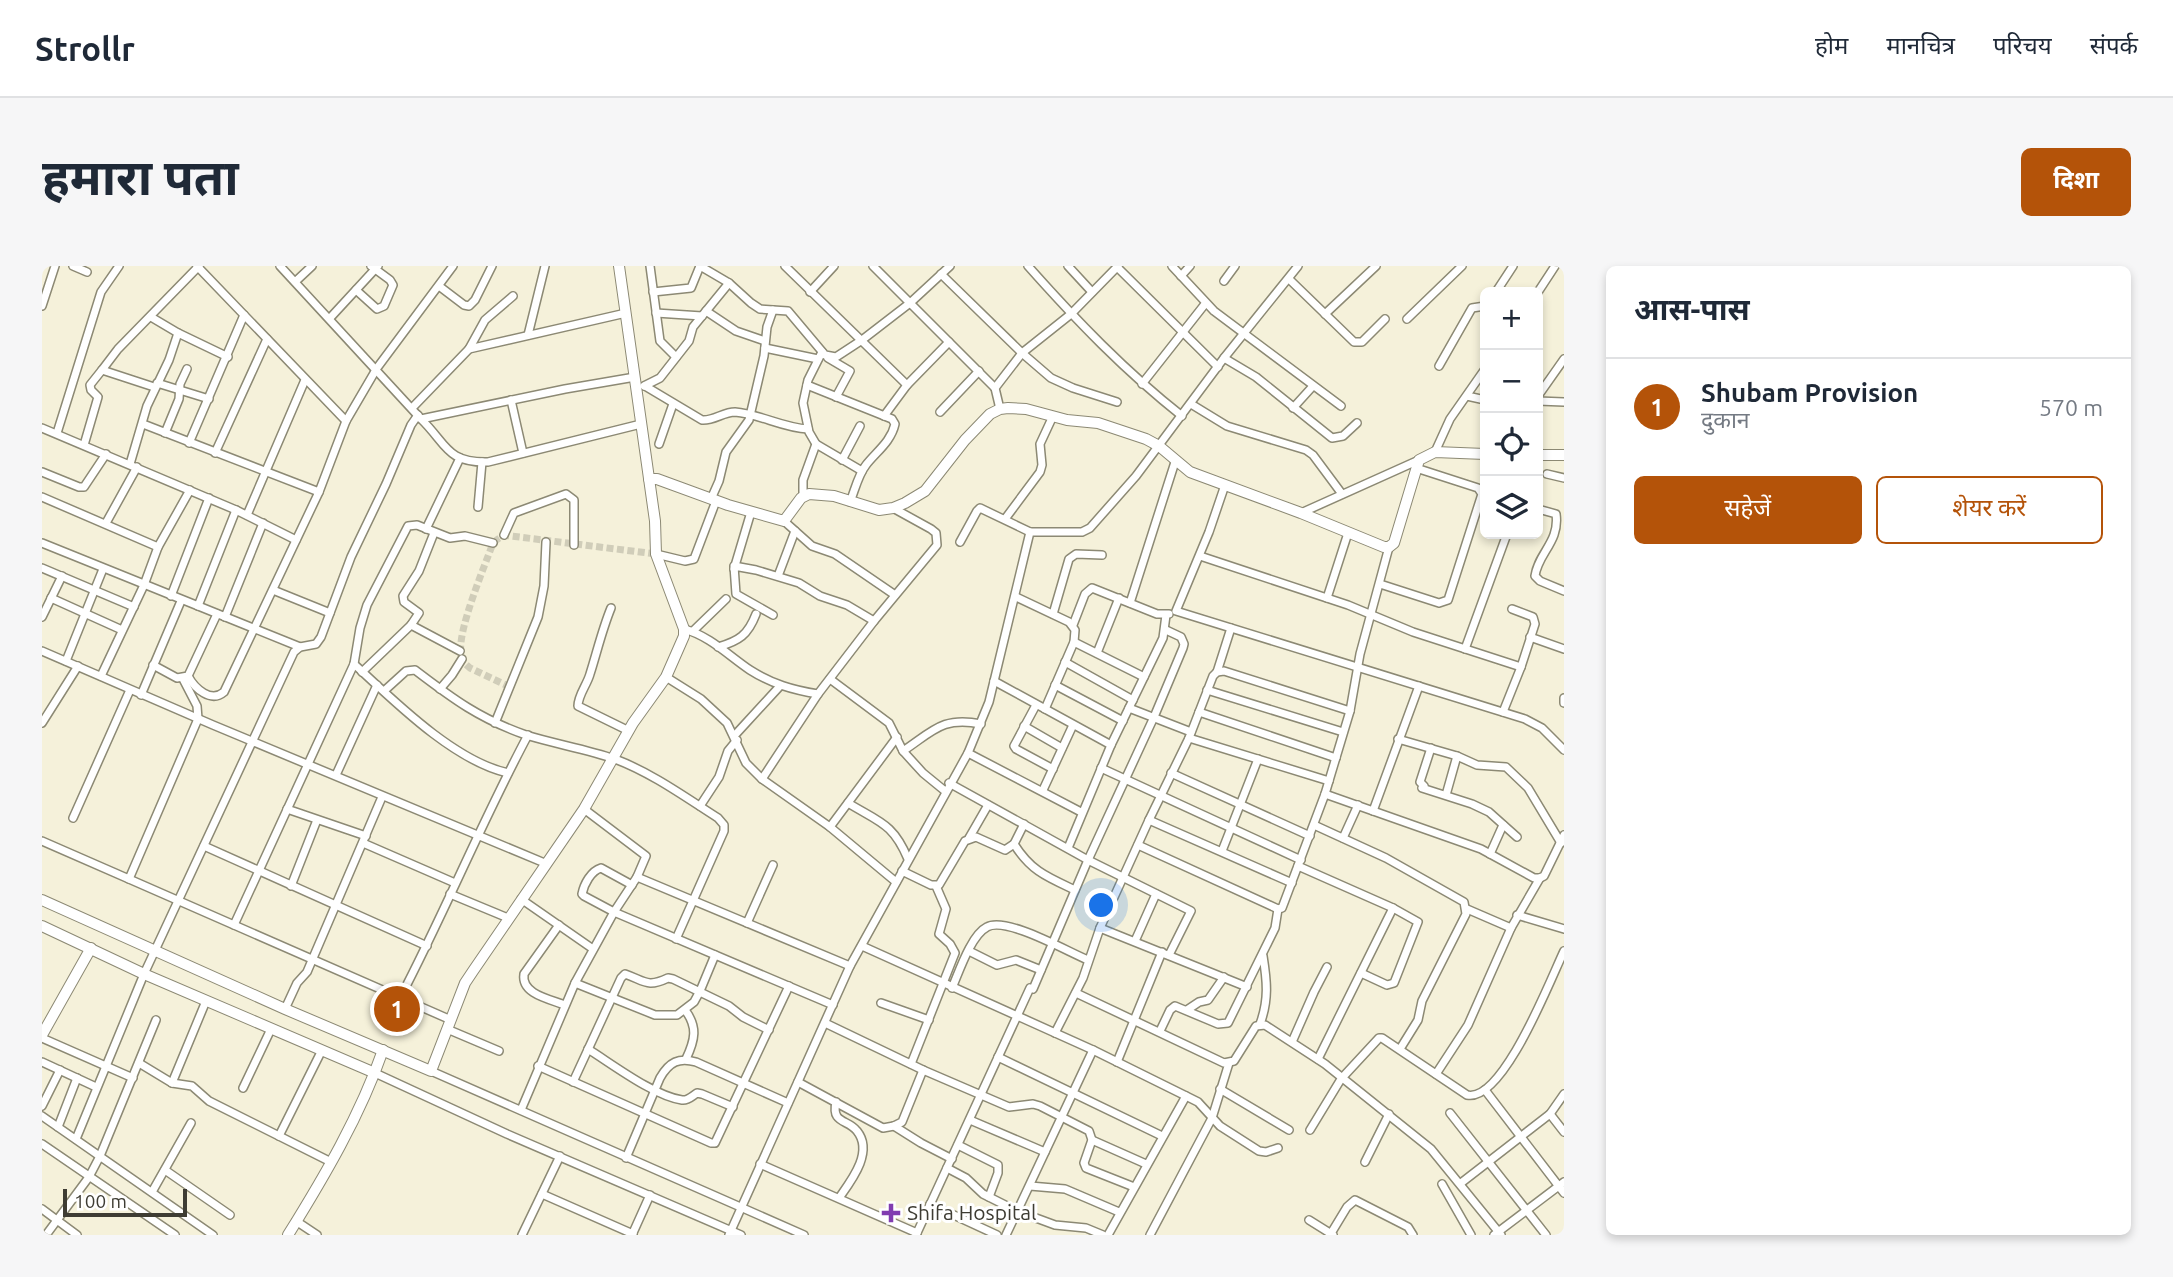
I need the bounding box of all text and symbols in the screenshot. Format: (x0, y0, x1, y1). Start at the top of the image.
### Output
text: Strollr (35, 30, 135, 67)
text: होम (1815, 32, 1848, 59)
text: मानचित्र (1886, 32, 1955, 59)
text: परिचय (1993, 32, 2052, 59)
text: संपर्क (2090, 32, 2138, 59)
button: दिशा (2021, 148, 2131, 216)
text: हमारा पता (42, 149, 239, 204)
map controls (1480, 287, 1543, 539)
button: + (1480, 287, 1543, 350)
text: आस-पास (1634, 292, 1750, 326)
button: − (1480, 350, 1543, 413)
text: Shubam Provision (1701, 378, 1918, 407)
text: 1 (1651, 395, 1663, 420)
text: 570 m (2039, 395, 2103, 420)
text: दुकान (1701, 407, 1750, 432)
button: locate (1480, 413, 1543, 476)
button: layers (1480, 476, 1543, 539)
button: सहेजें (1634, 476, 1862, 544)
button: शेयर करें (1876, 476, 2103, 544)
your location (1084, 888, 1118, 922)
pin: 1 (374, 983, 420, 1035)
scale bar (63, 1186, 187, 1218)
text: 100 m (74, 1190, 127, 1212)
place label: Shifa Hospital (907, 1200, 1037, 1224)
marker: Shifa Hospital (881, 1203, 901, 1223)

